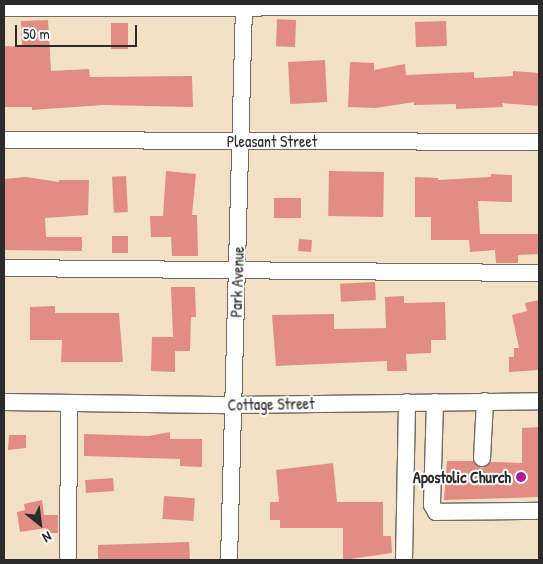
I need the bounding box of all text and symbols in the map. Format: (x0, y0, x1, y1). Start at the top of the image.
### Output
scale bar (18, 15, 140, 47)
text: 50 m (23, 23, 50, 44)
street label: Pleasant Street (227, 131, 317, 151)
street label: Park Avenue (226, 246, 248, 318)
street label: Cottage Street (227, 394, 315, 414)
place label: Apostolic Church (413, 467, 511, 487)
marker: Apostolic Church (515, 471, 527, 483)
north arrow (15, 499, 65, 549)
text: N (40, 527, 55, 548)

